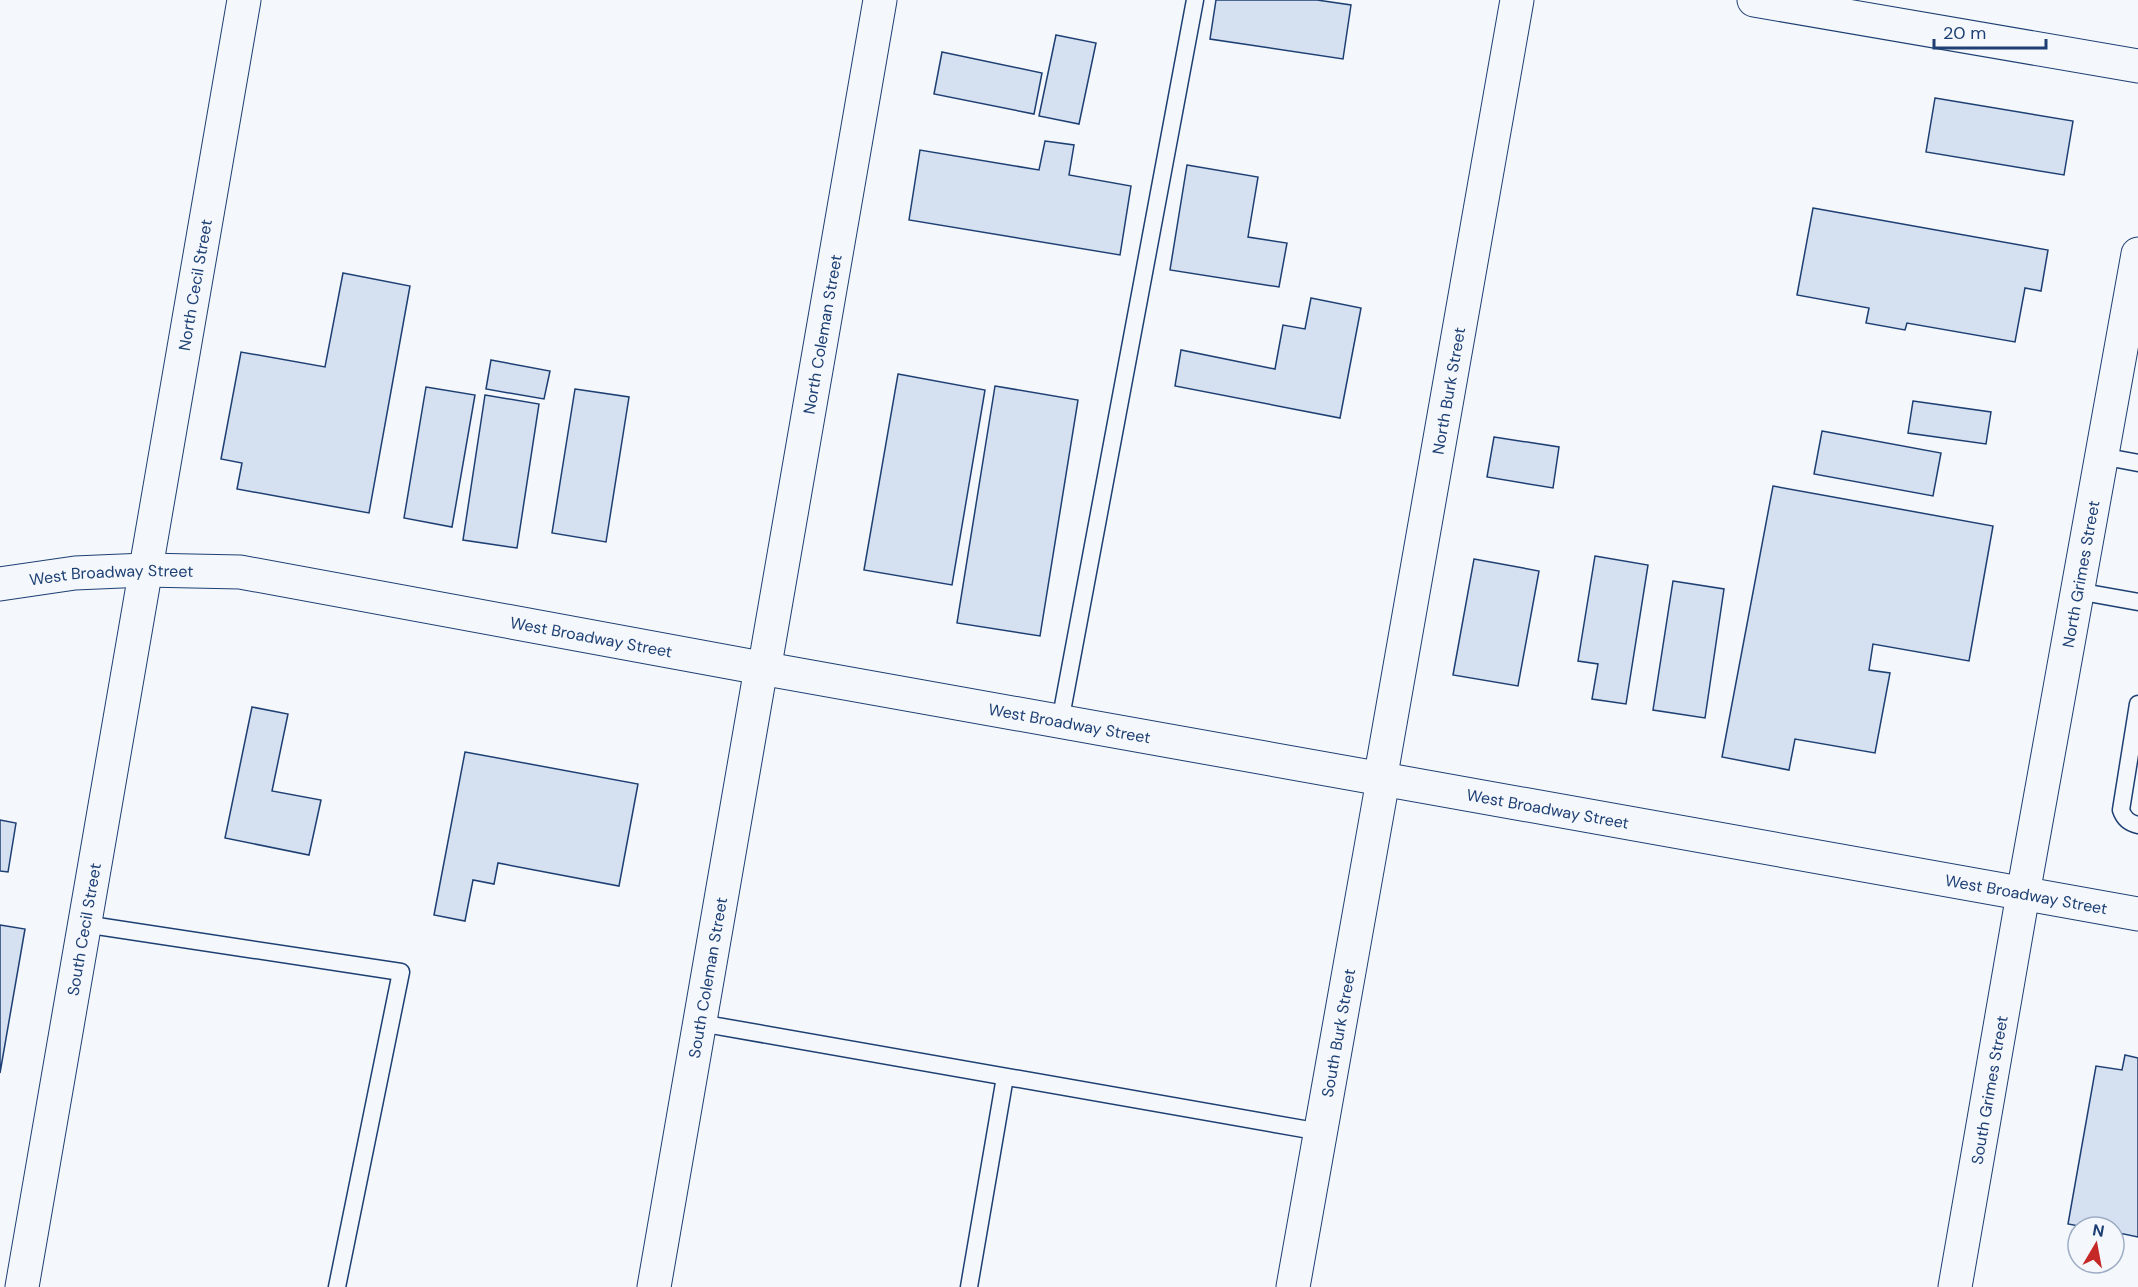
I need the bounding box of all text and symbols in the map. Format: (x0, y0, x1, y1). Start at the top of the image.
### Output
scale bar (1934, 12, 2046, 50)
text: 20 m (1943, 21, 1986, 45)
street label: North Cecil Street (174, 218, 217, 352)
street label: North Coleman Street (799, 253, 847, 416)
street label: North Burk Street (1427, 326, 1470, 456)
street label: North Grimes Street (2057, 499, 2105, 649)
street label: West Broadway Street (28, 560, 194, 591)
street label: West Broadway Street (508, 612, 674, 662)
street label: West Broadway Street (987, 699, 1152, 748)
street label: West Broadway Street (1465, 784, 1631, 834)
street label: South Cecil Street (62, 861, 106, 997)
street label: West Broadway Street (1943, 870, 2109, 919)
street label: South Coleman Street (684, 895, 732, 1060)
street label: South Burk Street (1317, 967, 1360, 1099)
street label: South Grimes Street (1966, 1014, 2013, 1166)
north arrow (2066, 1215, 2126, 1275)
text: N (2091, 1219, 2106, 1242)

